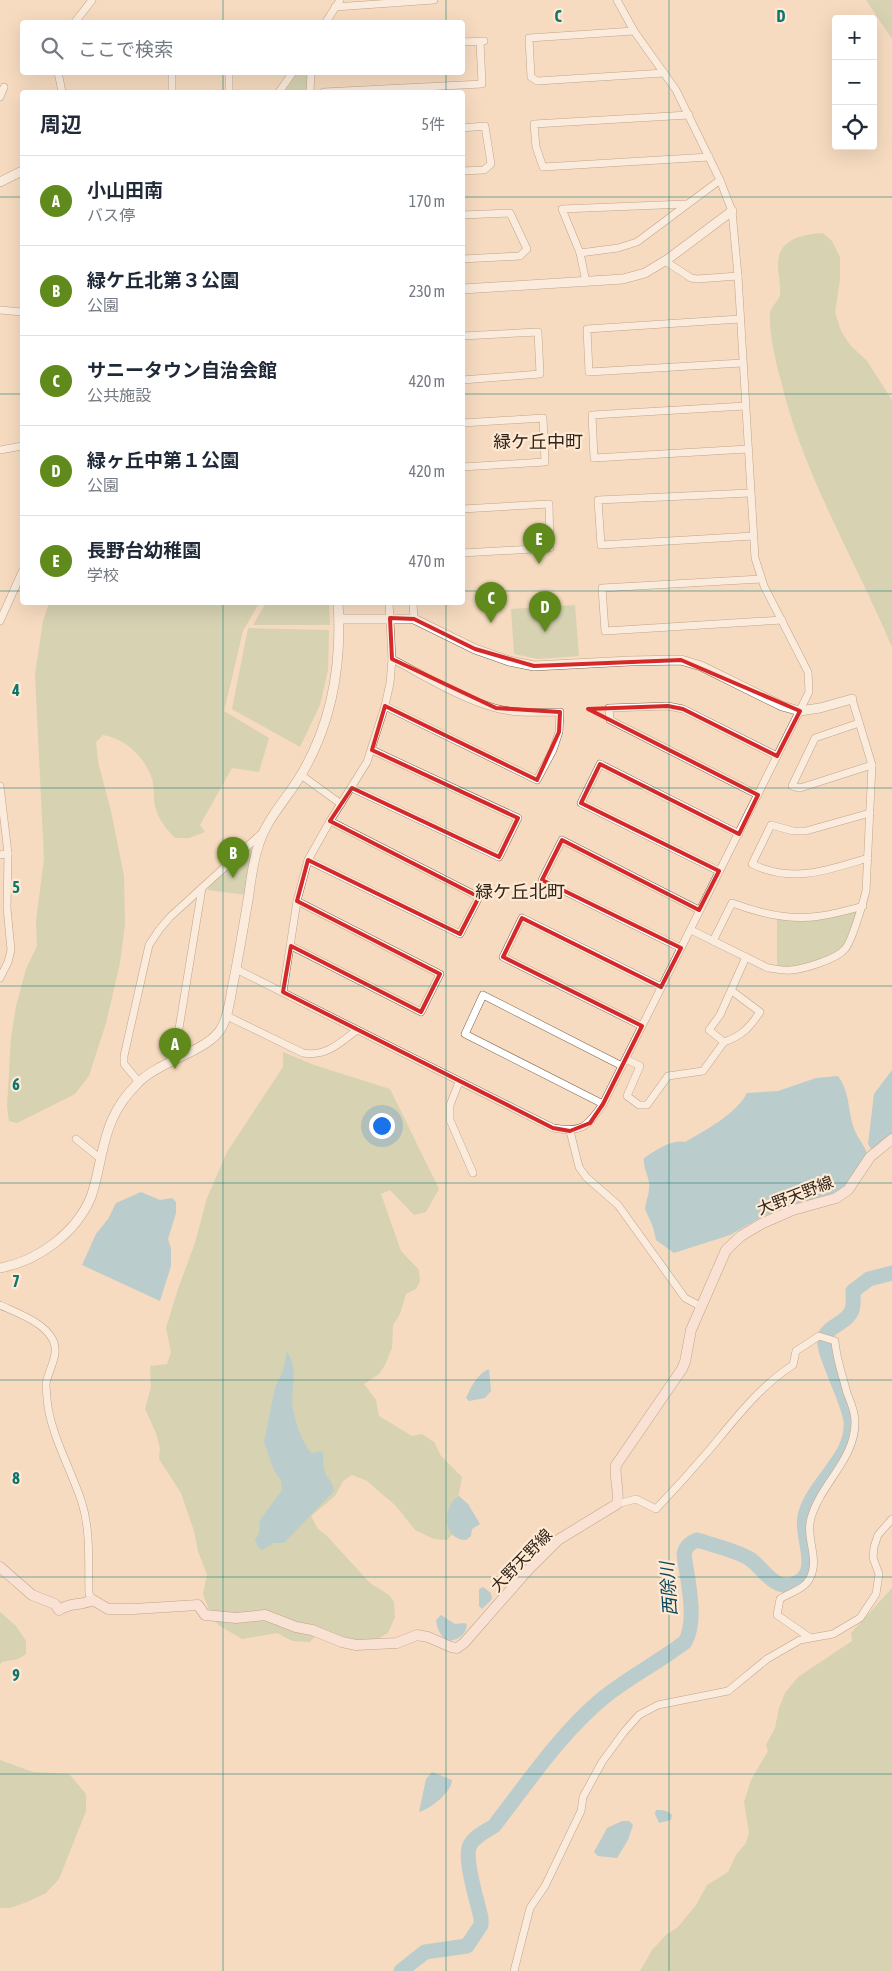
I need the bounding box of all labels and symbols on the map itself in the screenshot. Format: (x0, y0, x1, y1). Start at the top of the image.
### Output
text: C (554, 7, 562, 25)
text: D (777, 7, 786, 25)
district label: 緑ケ丘中町 (493, 431, 583, 452)
pin: E (523, 523, 555, 564)
pin: C (475, 582, 507, 623)
pin: D (529, 591, 561, 632)
text: 4 (11, 681, 20, 699)
pin: B (217, 837, 249, 878)
text: 5 (12, 878, 20, 896)
district label: 緑ケ丘北町 (475, 881, 565, 902)
pin: A (159, 1028, 191, 1069)
text: 6 (12, 1075, 20, 1093)
your location (369, 1113, 395, 1139)
street label: 大野天野線 (754, 1172, 836, 1218)
text: 7 (12, 1272, 20, 1290)
text: 8 (12, 1469, 20, 1487)
street label: 大野天野線 (487, 1525, 555, 1595)
water label: 西除川 (656, 1559, 681, 1617)
text: 9 (12, 1666, 20, 1684)

